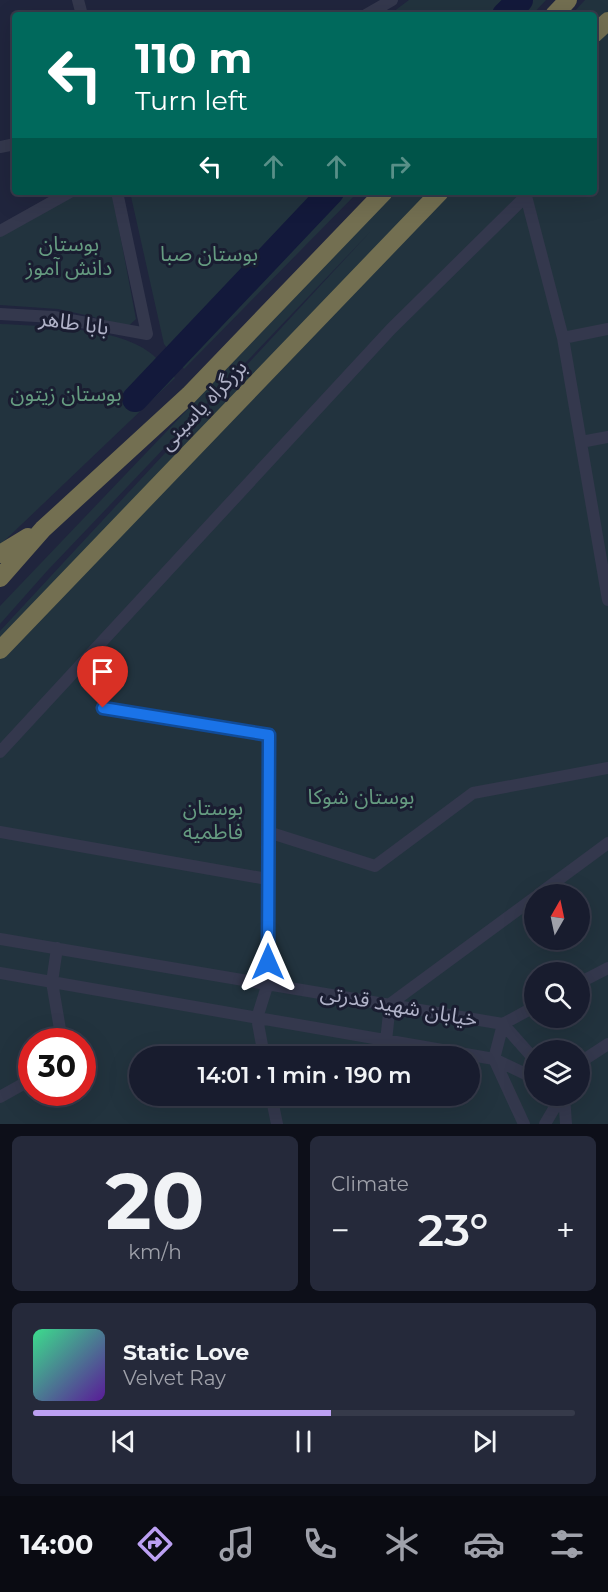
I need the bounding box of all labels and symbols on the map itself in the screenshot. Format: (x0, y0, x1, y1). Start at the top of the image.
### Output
park label: بوستان دانش آموز (25, 231, 112, 280)
park label: بوستان صبا (160, 241, 258, 266)
street label: بابا طاهر (37, 305, 110, 340)
street label: بزرگراه یاسینی (153, 354, 252, 455)
park label: بوستان زیتون (10, 381, 122, 406)
pin (77, 646, 128, 708)
park label: بوستان شوکا (308, 784, 415, 809)
park label: بوستان فاطمیه (183, 795, 243, 844)
north arrow (524, 884, 590, 950)
position arrow (236, 930, 300, 994)
street label: خیابان شهید قدرتی (319, 979, 480, 1032)
speed limit sign: 30 (18, 1028, 96, 1106)

